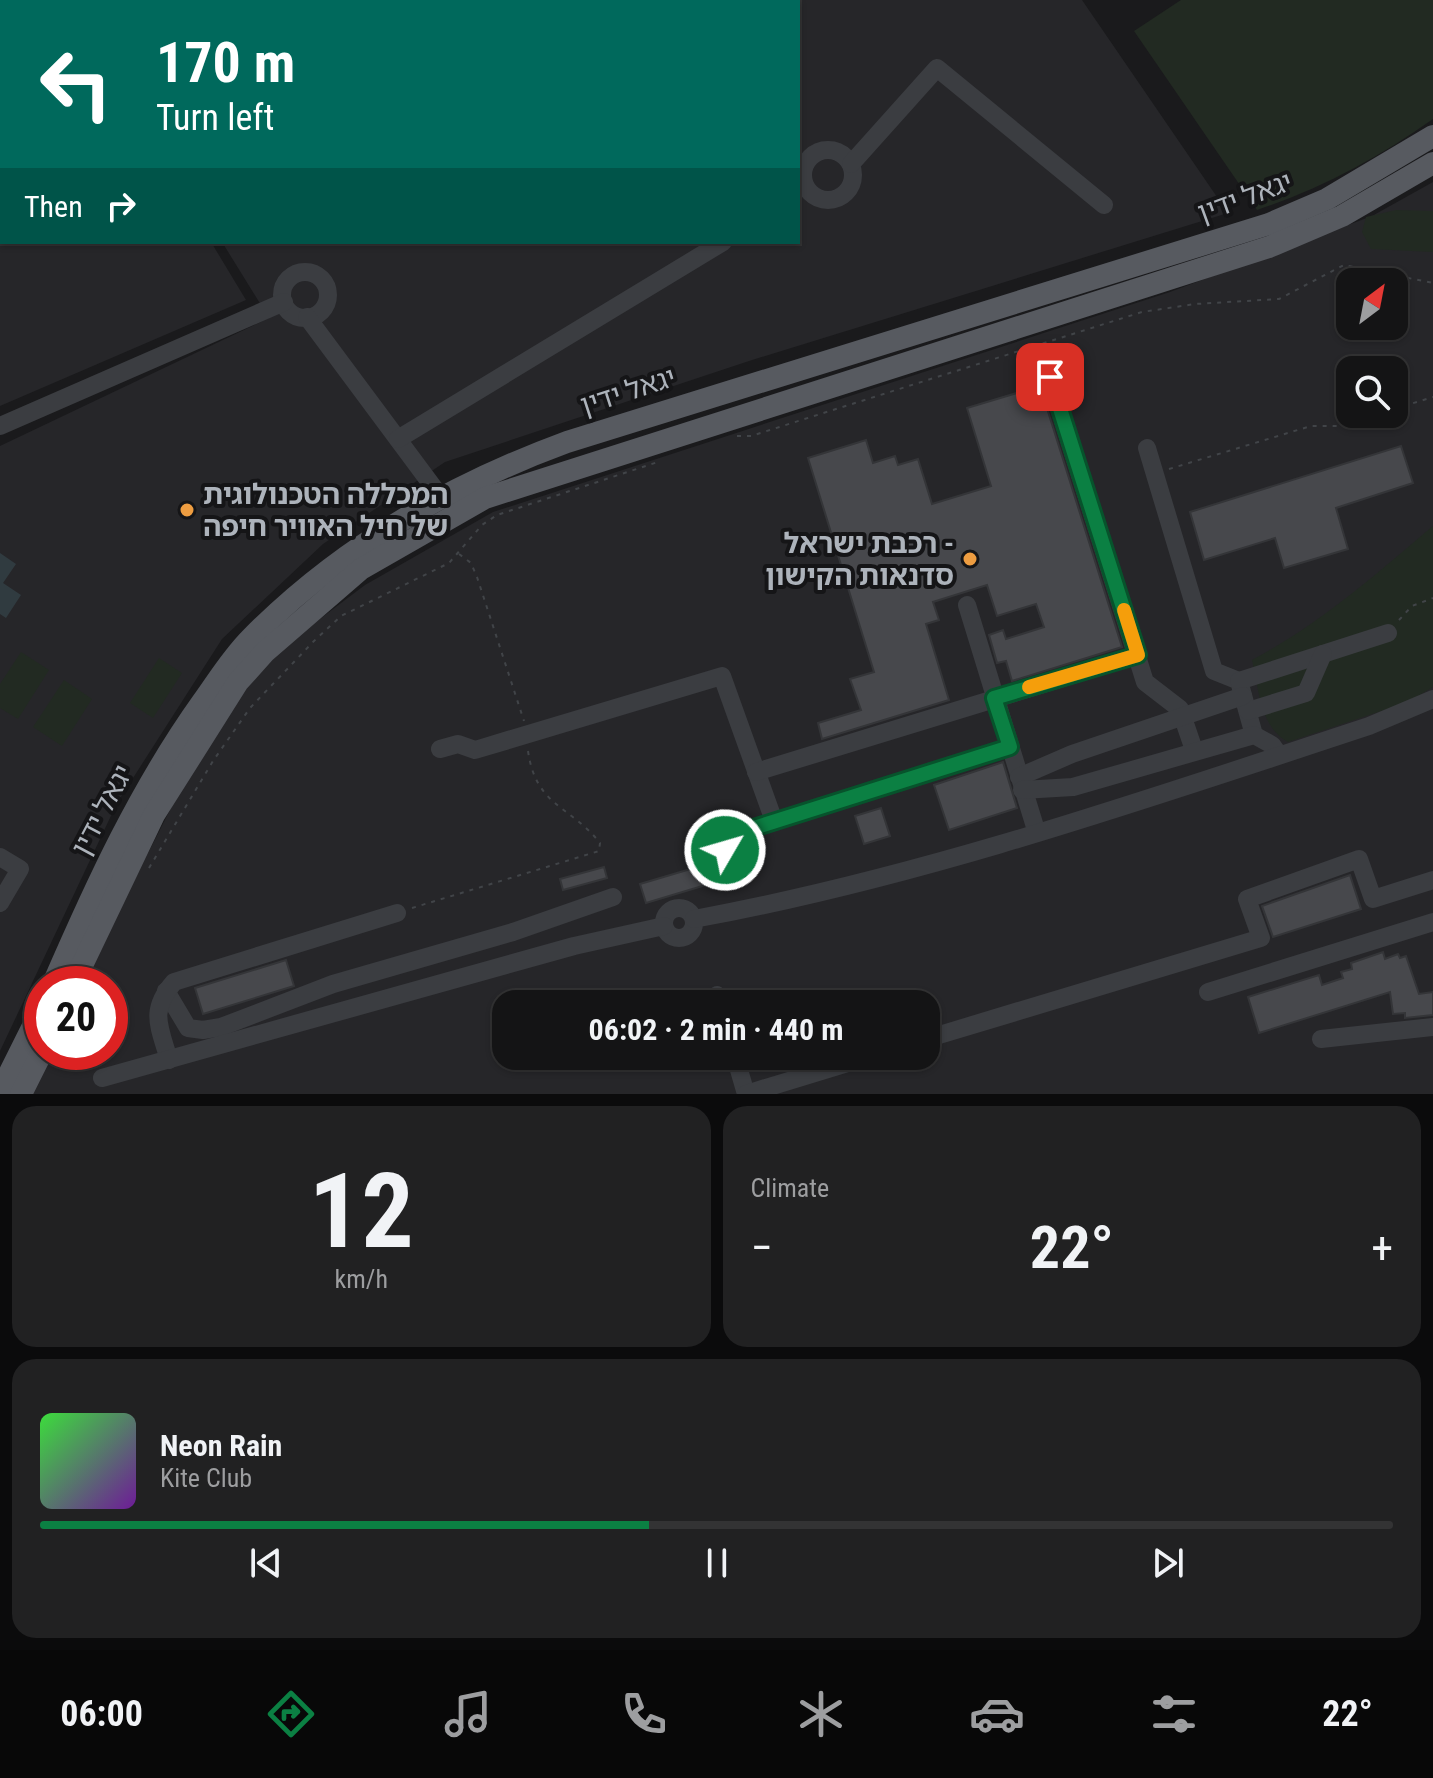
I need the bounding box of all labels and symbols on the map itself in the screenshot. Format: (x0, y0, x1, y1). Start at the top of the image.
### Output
street label: יגאל ידין (1193, 165, 1297, 229)
north arrow (1336, 268, 1408, 340)
pin (1016, 343, 1084, 411)
street label: יגאל ידין (576, 360, 680, 422)
place label: המכללה הטכנולוגית של חיל האוויר חיפה (203, 478, 449, 543)
marker: המכללה הטכנולוגית של חיל האוויר חיפה (178, 501, 196, 519)
place label: רכבת ישראל - סדנאות הקישון (765, 527, 954, 592)
marker: רכבת ישראל - סדנאות הקישון (961, 550, 979, 568)
street label: יגאל ידין (64, 759, 140, 861)
position arrow (683, 808, 767, 892)
speed limit sign: 20 (24, 966, 128, 1070)

